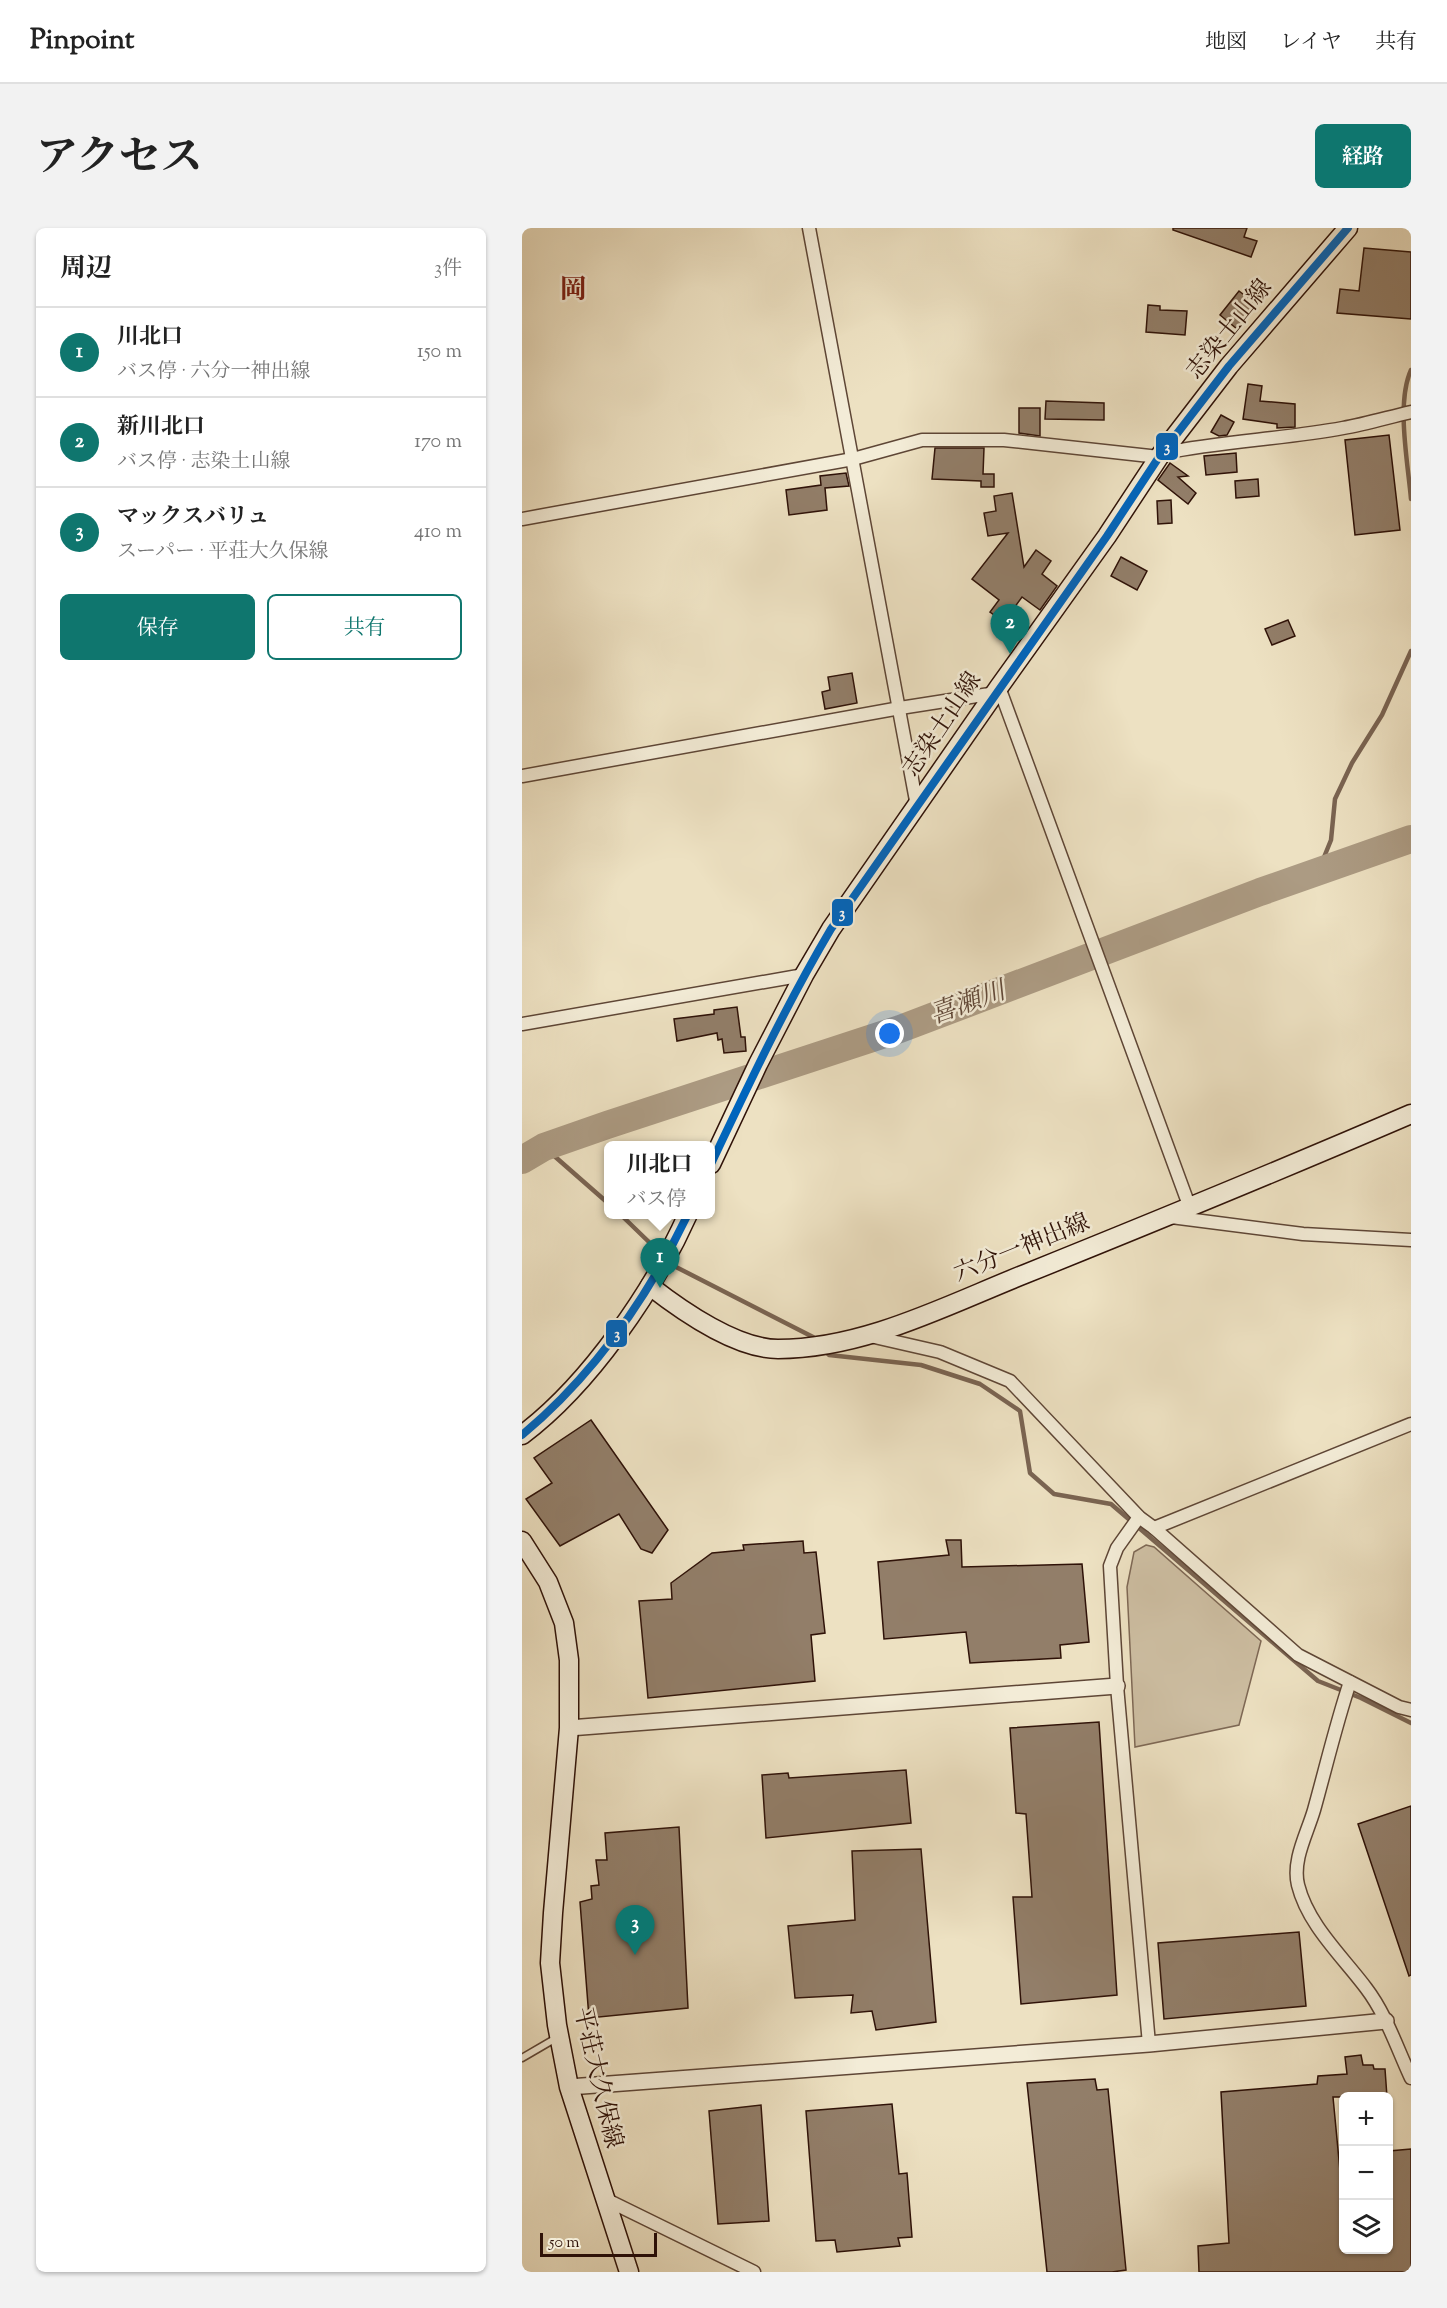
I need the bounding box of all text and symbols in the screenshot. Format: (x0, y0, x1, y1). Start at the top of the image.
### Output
text: Pinpoint (30, 21, 134, 61)
text: 地図 (1205, 28, 1247, 58)
text: レイヤ (1280, 28, 1342, 58)
text: 共有 (1375, 28, 1417, 58)
button: 経路 (1315, 124, 1411, 188)
text: アクセス (36, 130, 203, 190)
text: 周辺 (60, 251, 112, 288)
text: 3件 (434, 255, 462, 284)
district label: 岡 (560, 272, 587, 311)
street label: 志染土山線 (1179, 273, 1281, 387)
text: 川北口 (117, 322, 183, 354)
text: 1 (76, 338, 83, 367)
text: 150 m (417, 338, 462, 367)
text: バス停 · 六分一神出線 (117, 358, 311, 387)
text: 新川北口 (117, 412, 205, 444)
text: 2 (75, 428, 84, 457)
text: 170 m (414, 428, 462, 457)
line badge: 3 (1155, 432, 1179, 461)
text: 3 (1164, 437, 1171, 460)
text: バス停 · 志染土山線 (117, 448, 291, 477)
text: マックスバリュ (117, 502, 269, 534)
text: 3 (75, 518, 84, 547)
text: 410 m (414, 518, 462, 547)
text: スーパー · 平荘大久保線 (117, 538, 329, 567)
button: 保存 (60, 594, 255, 660)
button: 共有 (267, 594, 462, 660)
pin: 2 (990, 604, 1030, 654)
street label: 志染土山線 (895, 666, 991, 784)
line badge: 3 (831, 898, 854, 927)
text: 3 (839, 903, 846, 926)
water label: 喜瀬川 (925, 972, 1014, 1035)
your location (875, 1019, 904, 1048)
popup (604, 1141, 715, 1219)
text: 川北口 (626, 1150, 693, 1182)
text: バス停 (626, 1186, 686, 1215)
street label: 六分一神出線 (949, 1206, 1095, 1292)
pin: 1 (640, 1238, 680, 1288)
line badge: 3 (605, 1319, 628, 1348)
text: 3 (614, 1324, 621, 1347)
pin: 3 (616, 1906, 654, 1955)
street label: 平荘大久保線 (564, 2004, 630, 2152)
map controls (1339, 2092, 1393, 2254)
button: + (1339, 2092, 1393, 2146)
button: − (1339, 2146, 1393, 2200)
button: layers (1339, 2200, 1393, 2254)
scale bar (540, 2230, 657, 2258)
text: 50 m (549, 2232, 580, 2255)

